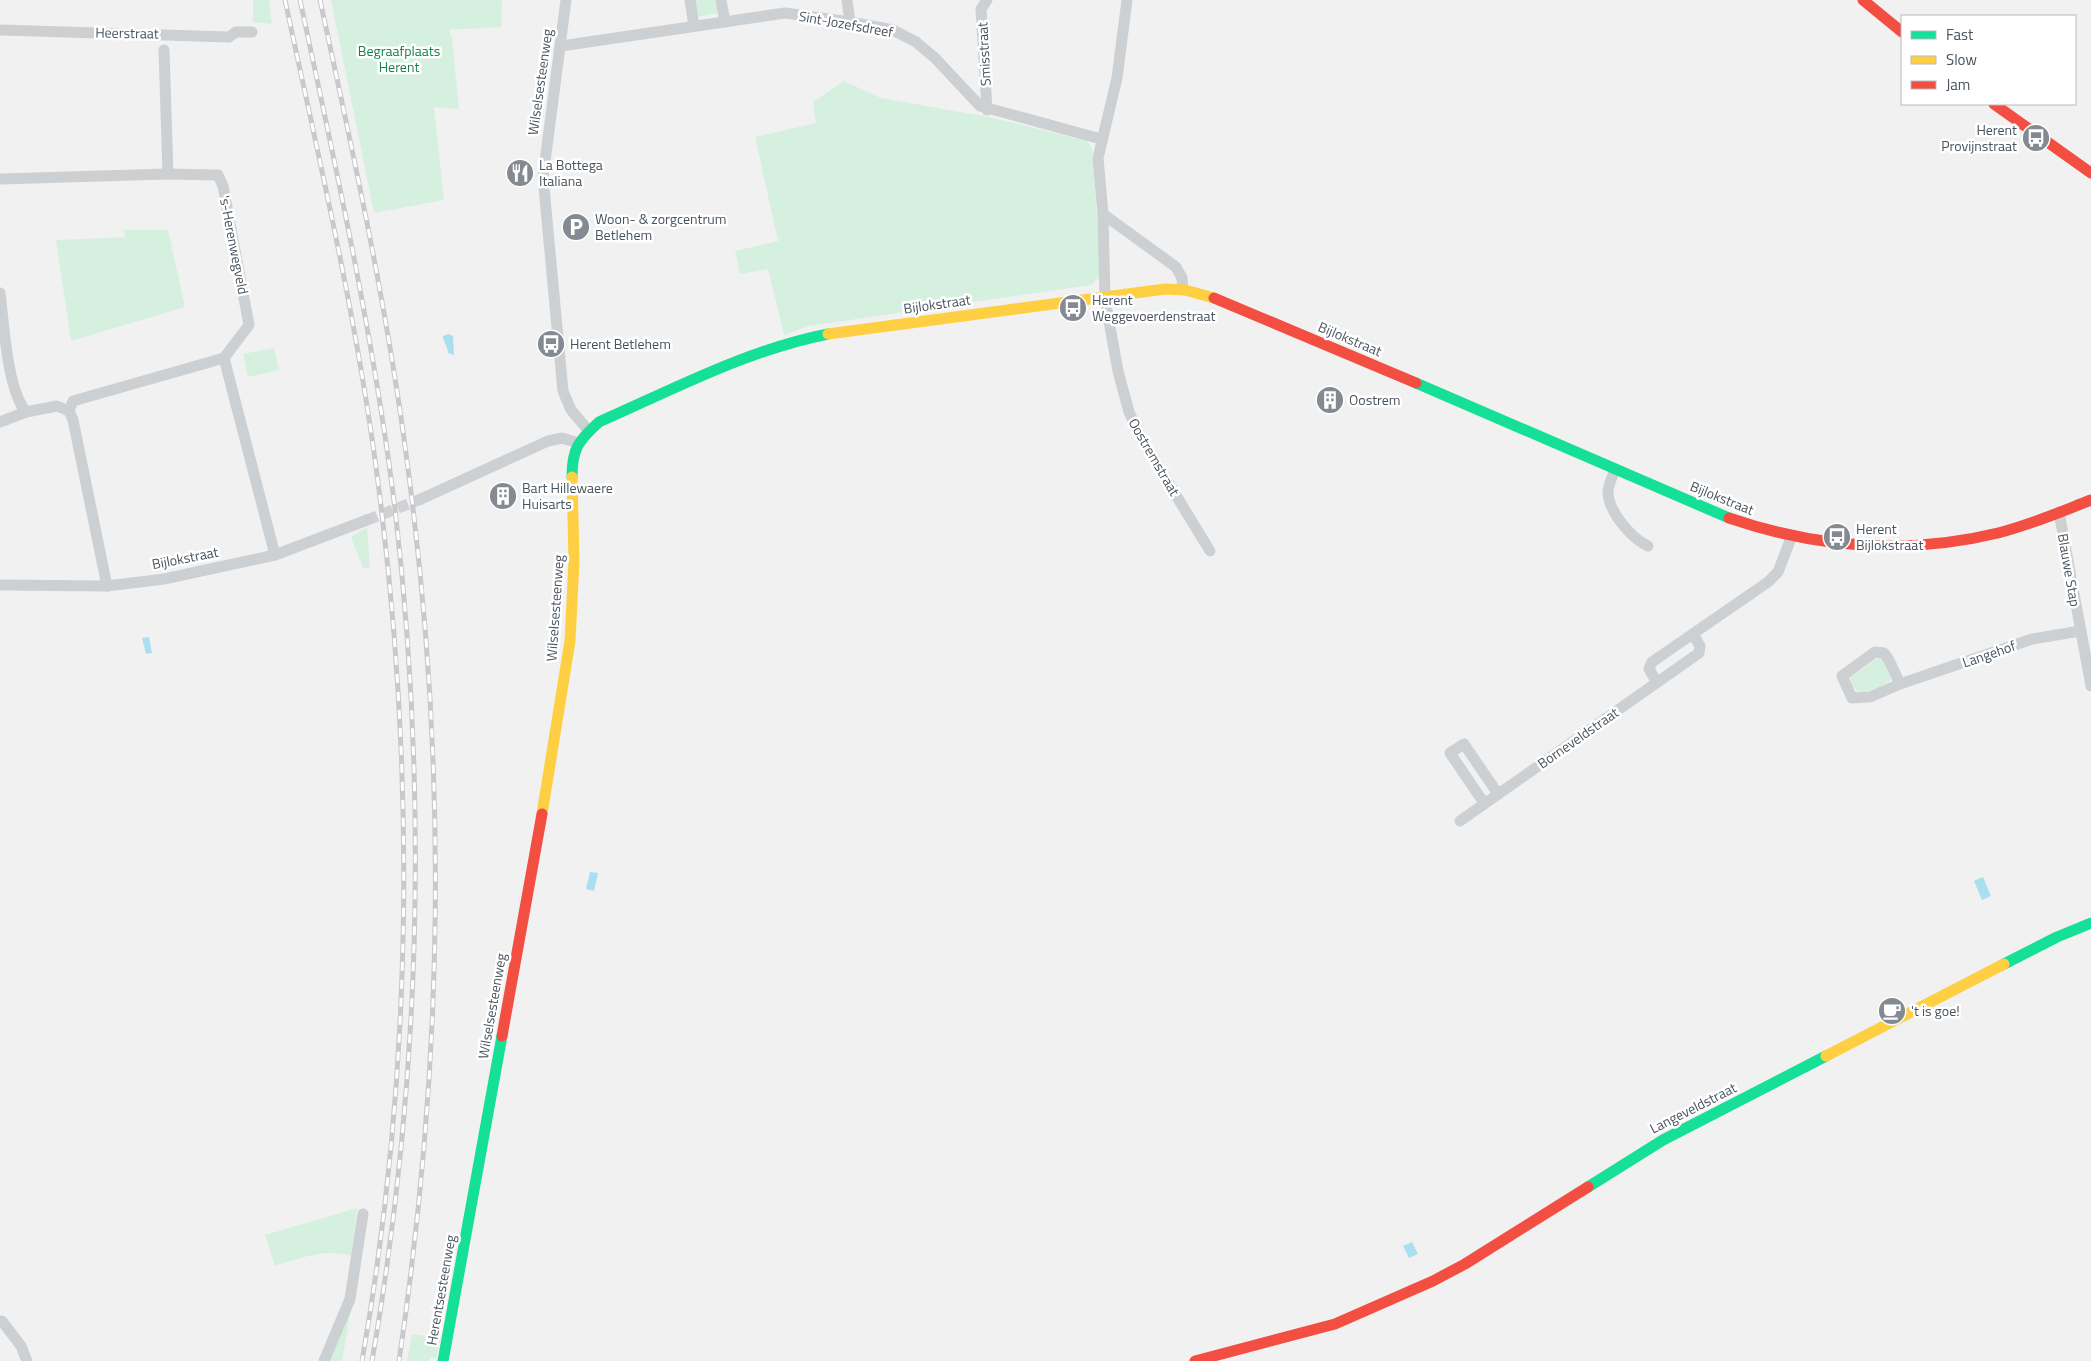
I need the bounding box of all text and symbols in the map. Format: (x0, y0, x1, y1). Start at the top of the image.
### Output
street label: Sint-Jozefsdreef (797, 5, 895, 42)
legend (1901, 15, 2076, 105)
street label: Heerstraat (95, 21, 159, 44)
street label: Smisstraat (971, 21, 996, 87)
text: Fast (1946, 23, 1974, 46)
street label: Wilselsesteenweg (522, 27, 557, 136)
park label: Begraafplaats Herent (358, 40, 440, 77)
text: Slow (1946, 48, 1977, 71)
text: Jam (1946, 73, 1970, 96)
place label: Herent Provijnstraat (1941, 119, 2017, 156)
bus stop icon: Herent Provijnstraat (2021, 123, 2051, 153)
place label: La Bottega Italiana (539, 154, 603, 191)
restaurant icon: La Bottega Italiana (505, 158, 535, 188)
street label: 's-Herenwegveld (215, 194, 254, 296)
place label: Woon- & zorgcentrum Betlehem (595, 208, 726, 245)
parking icon: Woon- & zorgcentrum Betlehem (561, 212, 591, 242)
street label: Bijlokstraat (902, 288, 972, 319)
place label: Herent Weggevoerdenstraat (1092, 289, 1216, 326)
bus stop icon: Herent Weggevoerdenstraat (1058, 293, 1088, 323)
street label: Bijlokstraat (1315, 316, 1385, 361)
bus stop icon: Herent Betlehem (536, 329, 566, 359)
place label: Herent Betlehem (570, 333, 671, 354)
building icon: Oostrem (1315, 385, 1345, 415)
place label: Oostrem (1349, 389, 1401, 410)
street label: Oostremstraat (1124, 414, 1185, 500)
street label: Bijlokstraat (1687, 475, 1757, 520)
place label: Bart Hillewaere Huisarts (522, 477, 613, 514)
building icon: Bart Hillewaere Huisarts (488, 481, 518, 511)
place label: Herent Bijlokstraat (1856, 518, 1923, 555)
bus stop icon: Herent Bijlokstraat (1822, 522, 1852, 552)
street label: Blauwe Stap (2053, 532, 2086, 608)
street label: Bijlokstraat (150, 541, 220, 574)
street label: Wilselsesteenweg (540, 554, 569, 662)
street label: Langehof (1959, 635, 2019, 672)
street label: Borneveldstraat (1533, 702, 1623, 773)
street label: Wilselsesteenweg (472, 951, 511, 1060)
cafe icon: 't is goe! (1877, 996, 1907, 1026)
place label: 't is goe! (1911, 1000, 1960, 1021)
street label: Langeveldstraat (1646, 1077, 1740, 1138)
street label: Herentsesteenweg (420, 1233, 461, 1347)

